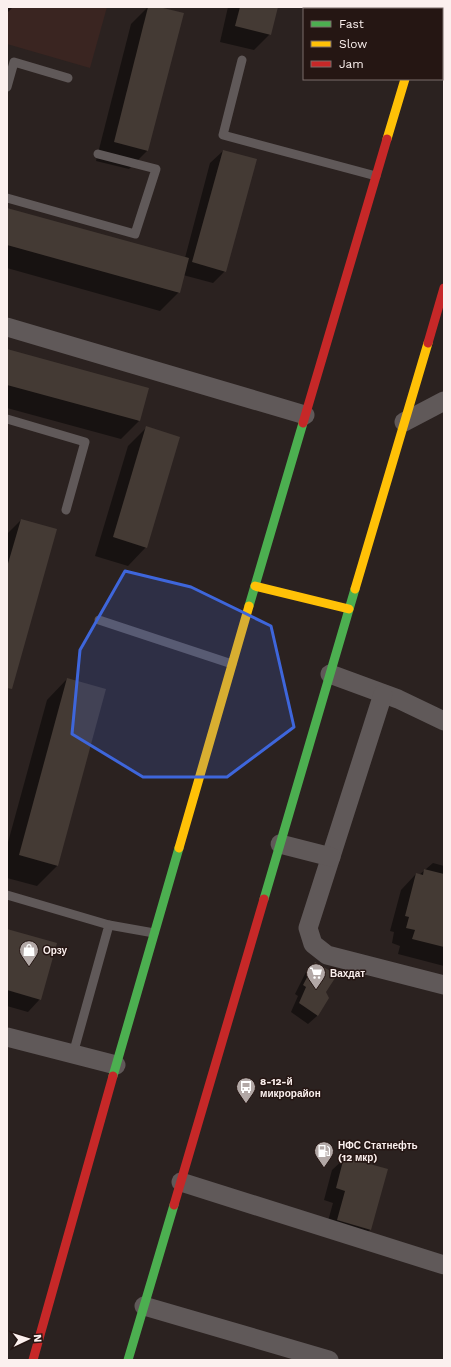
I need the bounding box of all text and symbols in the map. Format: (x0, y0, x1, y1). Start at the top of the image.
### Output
legend (303, 8, 443, 80)
text: Fast (339, 17, 364, 31)
text: Slow (339, 37, 367, 51)
text: Jam (339, 57, 364, 71)
shop icon: Орзу (18, 939, 40, 967)
place label: Орзу (43, 945, 67, 956)
supermarket icon: Вахдат (305, 962, 327, 990)
place label: Вахдат (330, 968, 365, 979)
bus stop icon: 8-12-й микрорайон (235, 1076, 257, 1104)
place label: 8-12-й микрорайон (260, 1076, 321, 1099)
fuel station icon: НФС Статнефть (12 мкр) (313, 1140, 335, 1168)
place label: НФС Статнефть (12 мкр) (338, 1140, 418, 1163)
north arrow (8, 1319, 48, 1359)
text: N (31, 1334, 44, 1343)

